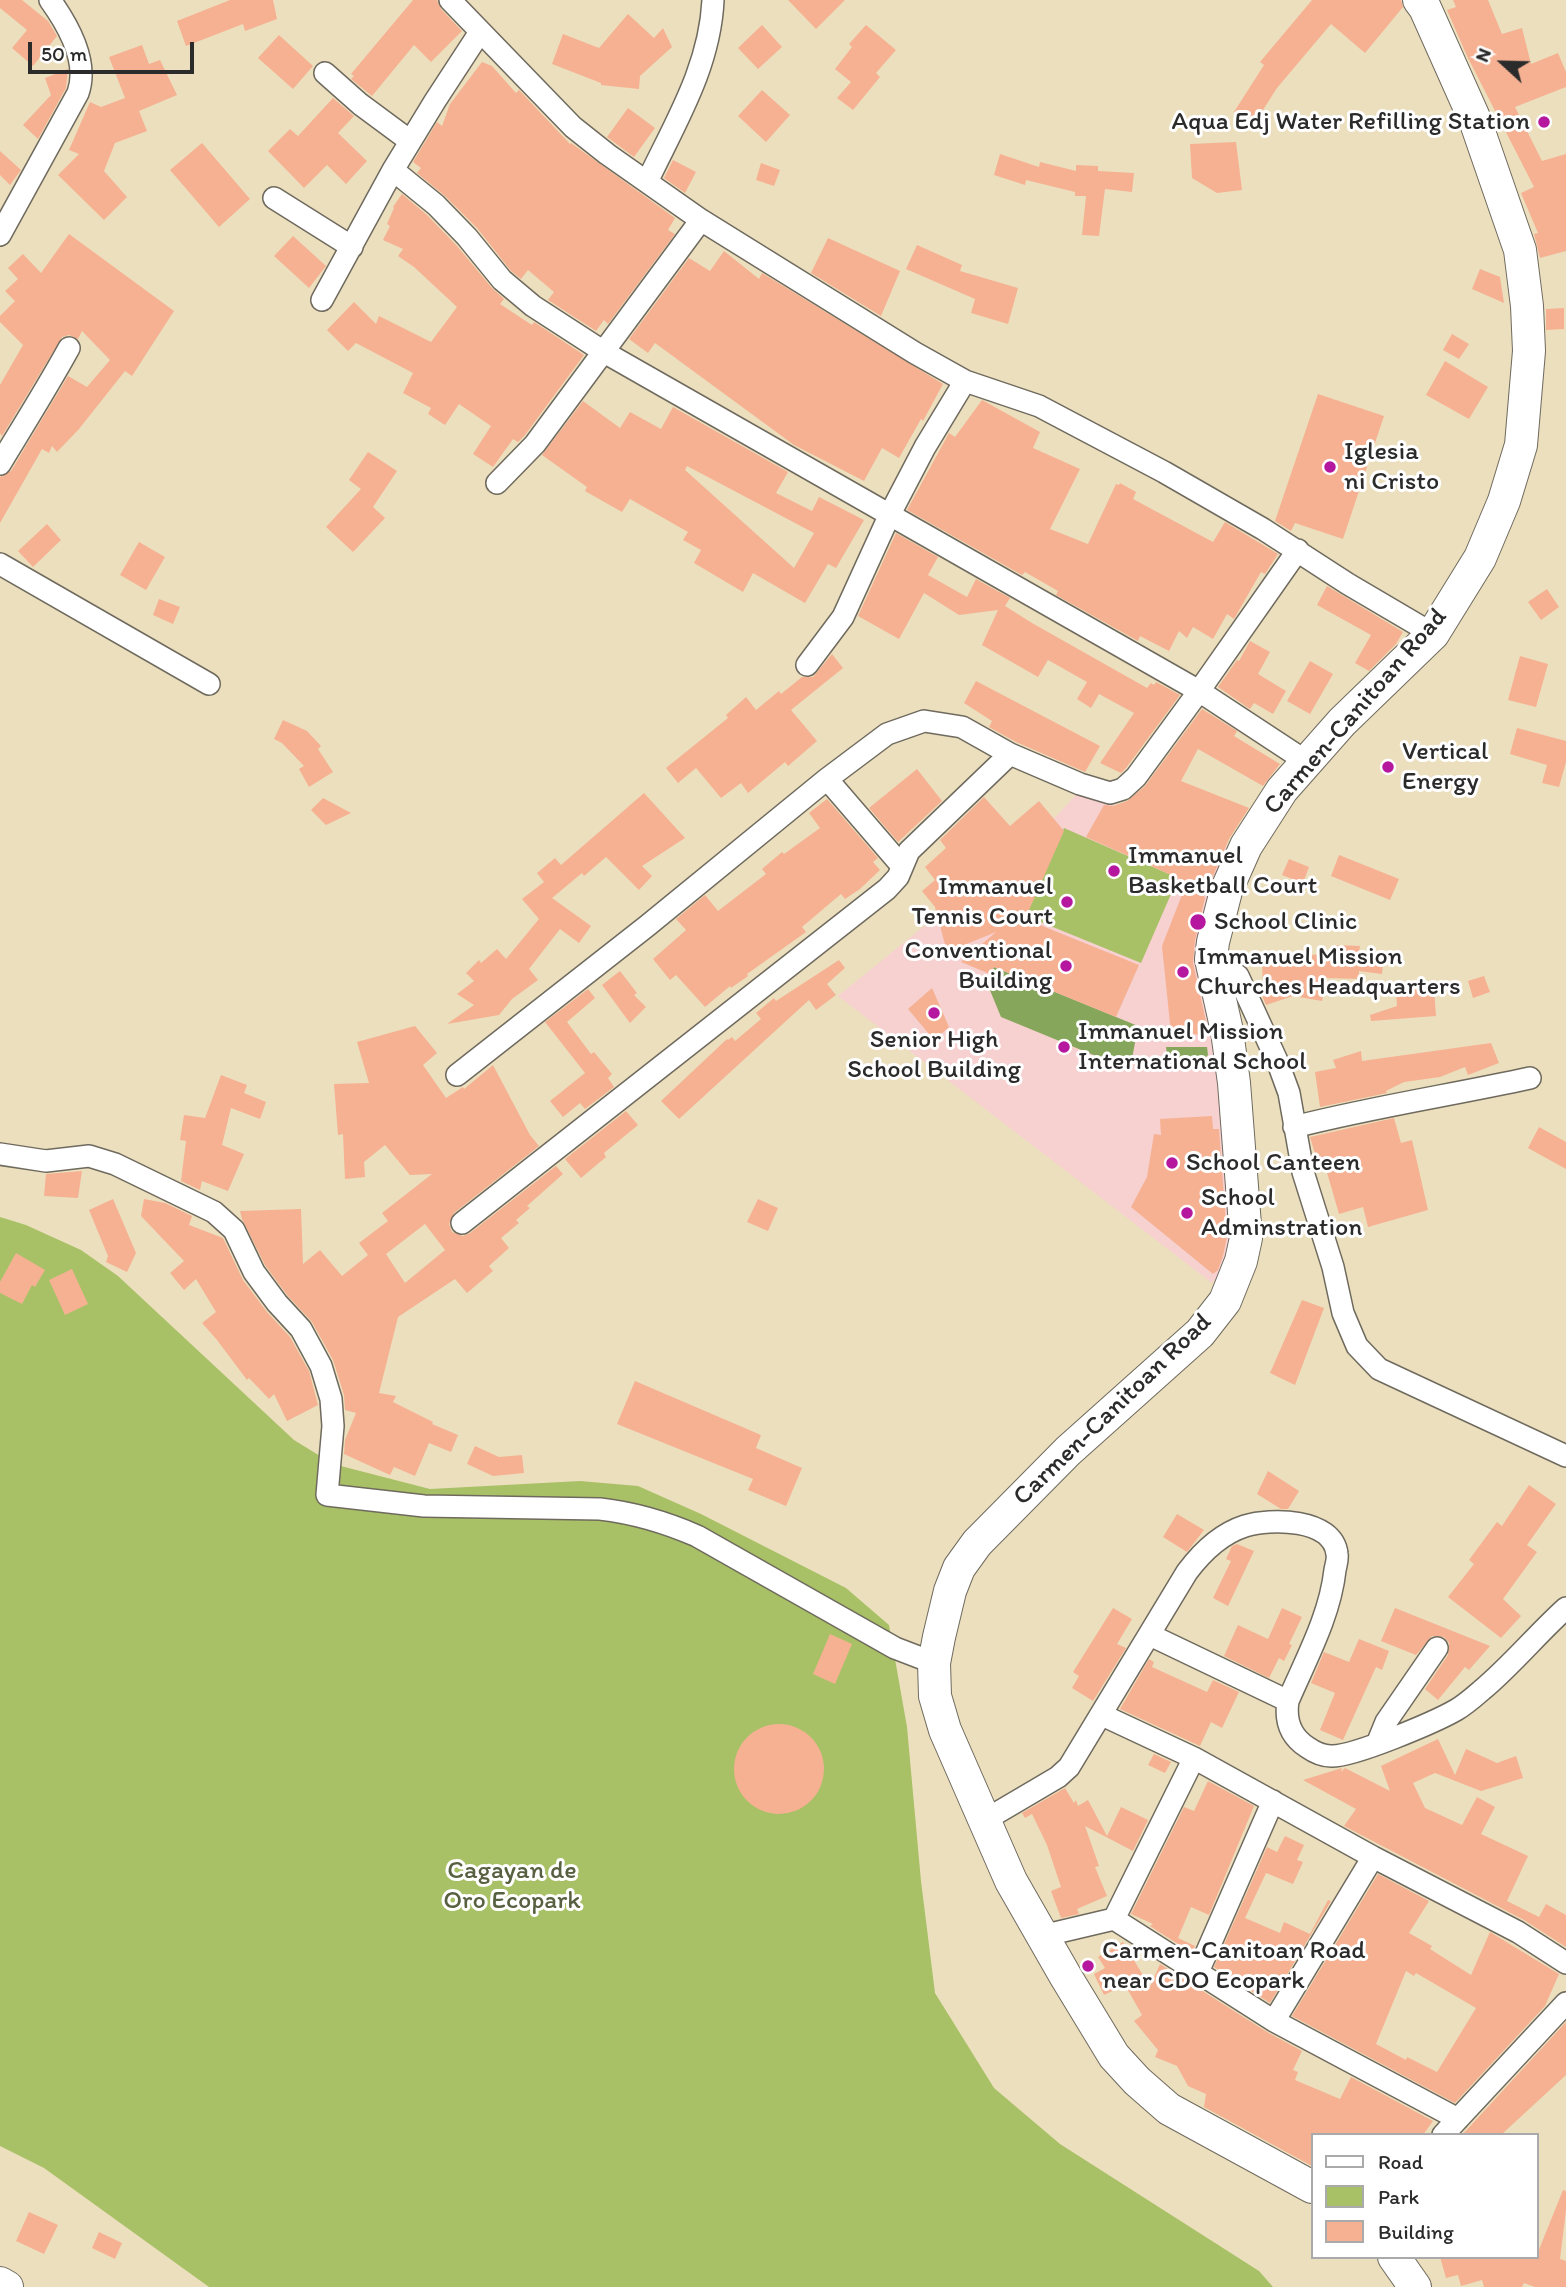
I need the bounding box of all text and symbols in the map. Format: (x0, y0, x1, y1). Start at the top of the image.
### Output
scale bar (32, 28, 198, 72)
north arrow (1468, 28, 1538, 98)
text: 50 m (41, 41, 87, 66)
text: N (1470, 45, 1496, 65)
place label: Aqua Edj Water Refilling Station (1172, 106, 1530, 138)
marker: Aqua Edj Water Refilling Station (1536, 114, 1552, 130)
place label: Iglesia ni Cristo (1344, 436, 1439, 498)
marker: Iglesia ni Cristo (1322, 459, 1338, 475)
street label: Carmen-Canitoan Road (1258, 602, 1454, 822)
place label: Vertical Energy (1402, 736, 1488, 798)
marker: Vertical Energy (1380, 759, 1396, 775)
place label: Immanuel Basketball Court (1128, 840, 1317, 902)
marker: Immanuel Basketball Court (1106, 863, 1122, 879)
place label: Immanuel Tennis Court (912, 871, 1053, 932)
marker: Immanuel Tennis Court (1059, 894, 1075, 910)
place label: School Clinic (1214, 906, 1357, 938)
marker: School Clinic (1188, 912, 1208, 932)
place label: Conventional Building (904, 935, 1052, 996)
place label: Immanuel Mission Churches Headquarters (1197, 941, 1461, 1002)
marker: Conventional Building (1058, 958, 1074, 974)
marker: Immanuel Mission Churches Headquarters (1175, 964, 1191, 980)
marker: Senior High School Building (926, 1005, 942, 1021)
place label: Immanuel Mission International School (1078, 1016, 1307, 1078)
place label: Senior High School Building (847, 1024, 1021, 1086)
marker: Immanuel Mission International School (1056, 1039, 1072, 1055)
place label: School Canteen (1186, 1147, 1360, 1179)
marker: School Canteen (1164, 1155, 1180, 1171)
place label: School Adminstration (1201, 1182, 1362, 1244)
marker: School Adminstration (1179, 1205, 1195, 1221)
street label: Carmen-Canitoan Road (1007, 1307, 1219, 1513)
park label: Cagayan de Oro Ecopark (443, 1855, 581, 1916)
place label: Carmen-Canitoan Road near CDO Ecopark (1102, 1935, 1366, 1996)
marker: Carmen-Canitoan Road near CDO Ecopark (1080, 1958, 1096, 1974)
legend (1310, 2133, 1538, 2259)
text: Road (1378, 2149, 1423, 2174)
text: Park (1378, 2184, 1419, 2209)
text: Building (1378, 2219, 1454, 2244)

